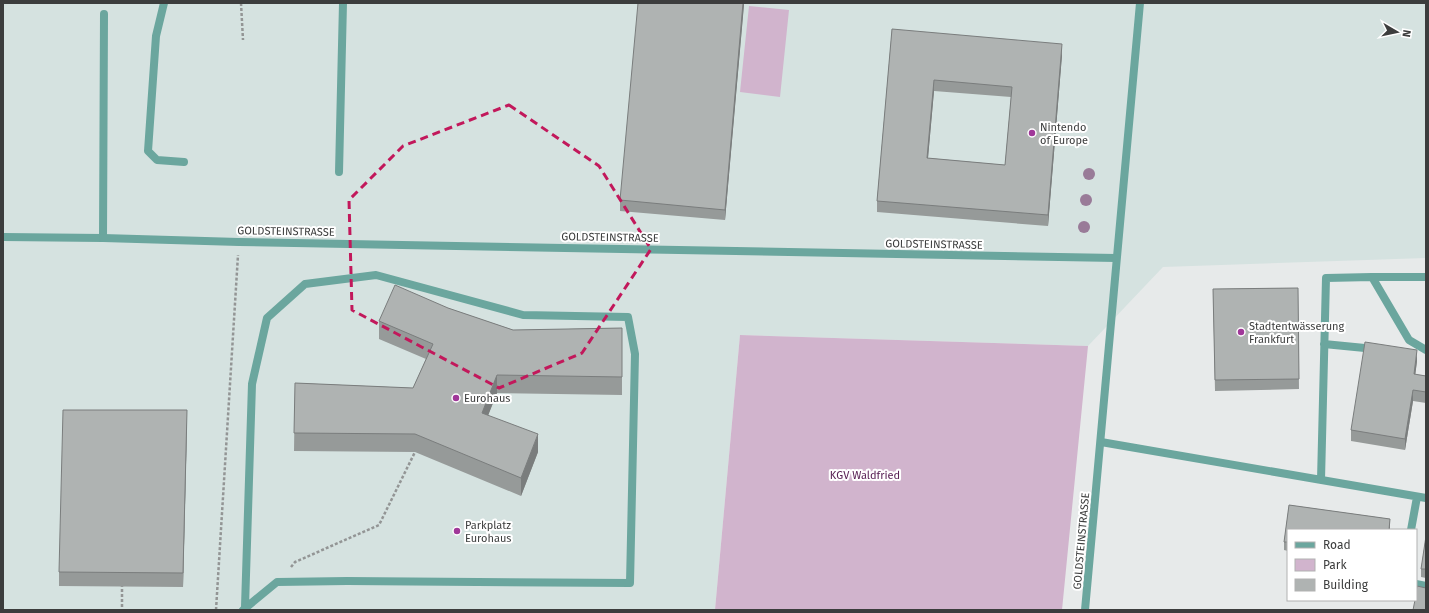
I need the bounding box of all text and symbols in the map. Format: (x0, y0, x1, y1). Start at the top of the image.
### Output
north arrow (1377, 12, 1417, 52)
text: N (1399, 29, 1413, 38)
place label: Nintendo of Europe (1040, 121, 1088, 147)
marker: Nintendo of Europe (1027, 128, 1037, 138)
street label: GOLDSTEINSTRASSE (237, 224, 335, 239)
street label: GOLDSTEINSTRASSE (561, 230, 659, 245)
street label: GOLDSTEINSTRASSE (885, 237, 983, 252)
place label: Stadtentwässerung Frankfurt (1249, 320, 1345, 346)
marker: Stadtentwässerung Frankfurt (1236, 327, 1246, 337)
place label: Eurohaus (464, 392, 510, 405)
marker: Eurohaus (451, 393, 461, 403)
park label: KGV Waldfried (830, 469, 900, 482)
street label: GOLDSTEINSTRASSE (1071, 492, 1092, 590)
place label: Parkplatz Eurohaus (465, 519, 511, 545)
marker: Parkplatz Eurohaus (452, 526, 462, 536)
legend (1287, 529, 1417, 601)
text: Road (1323, 538, 1351, 552)
text: Park (1323, 558, 1347, 572)
text: Building (1323, 578, 1369, 592)

